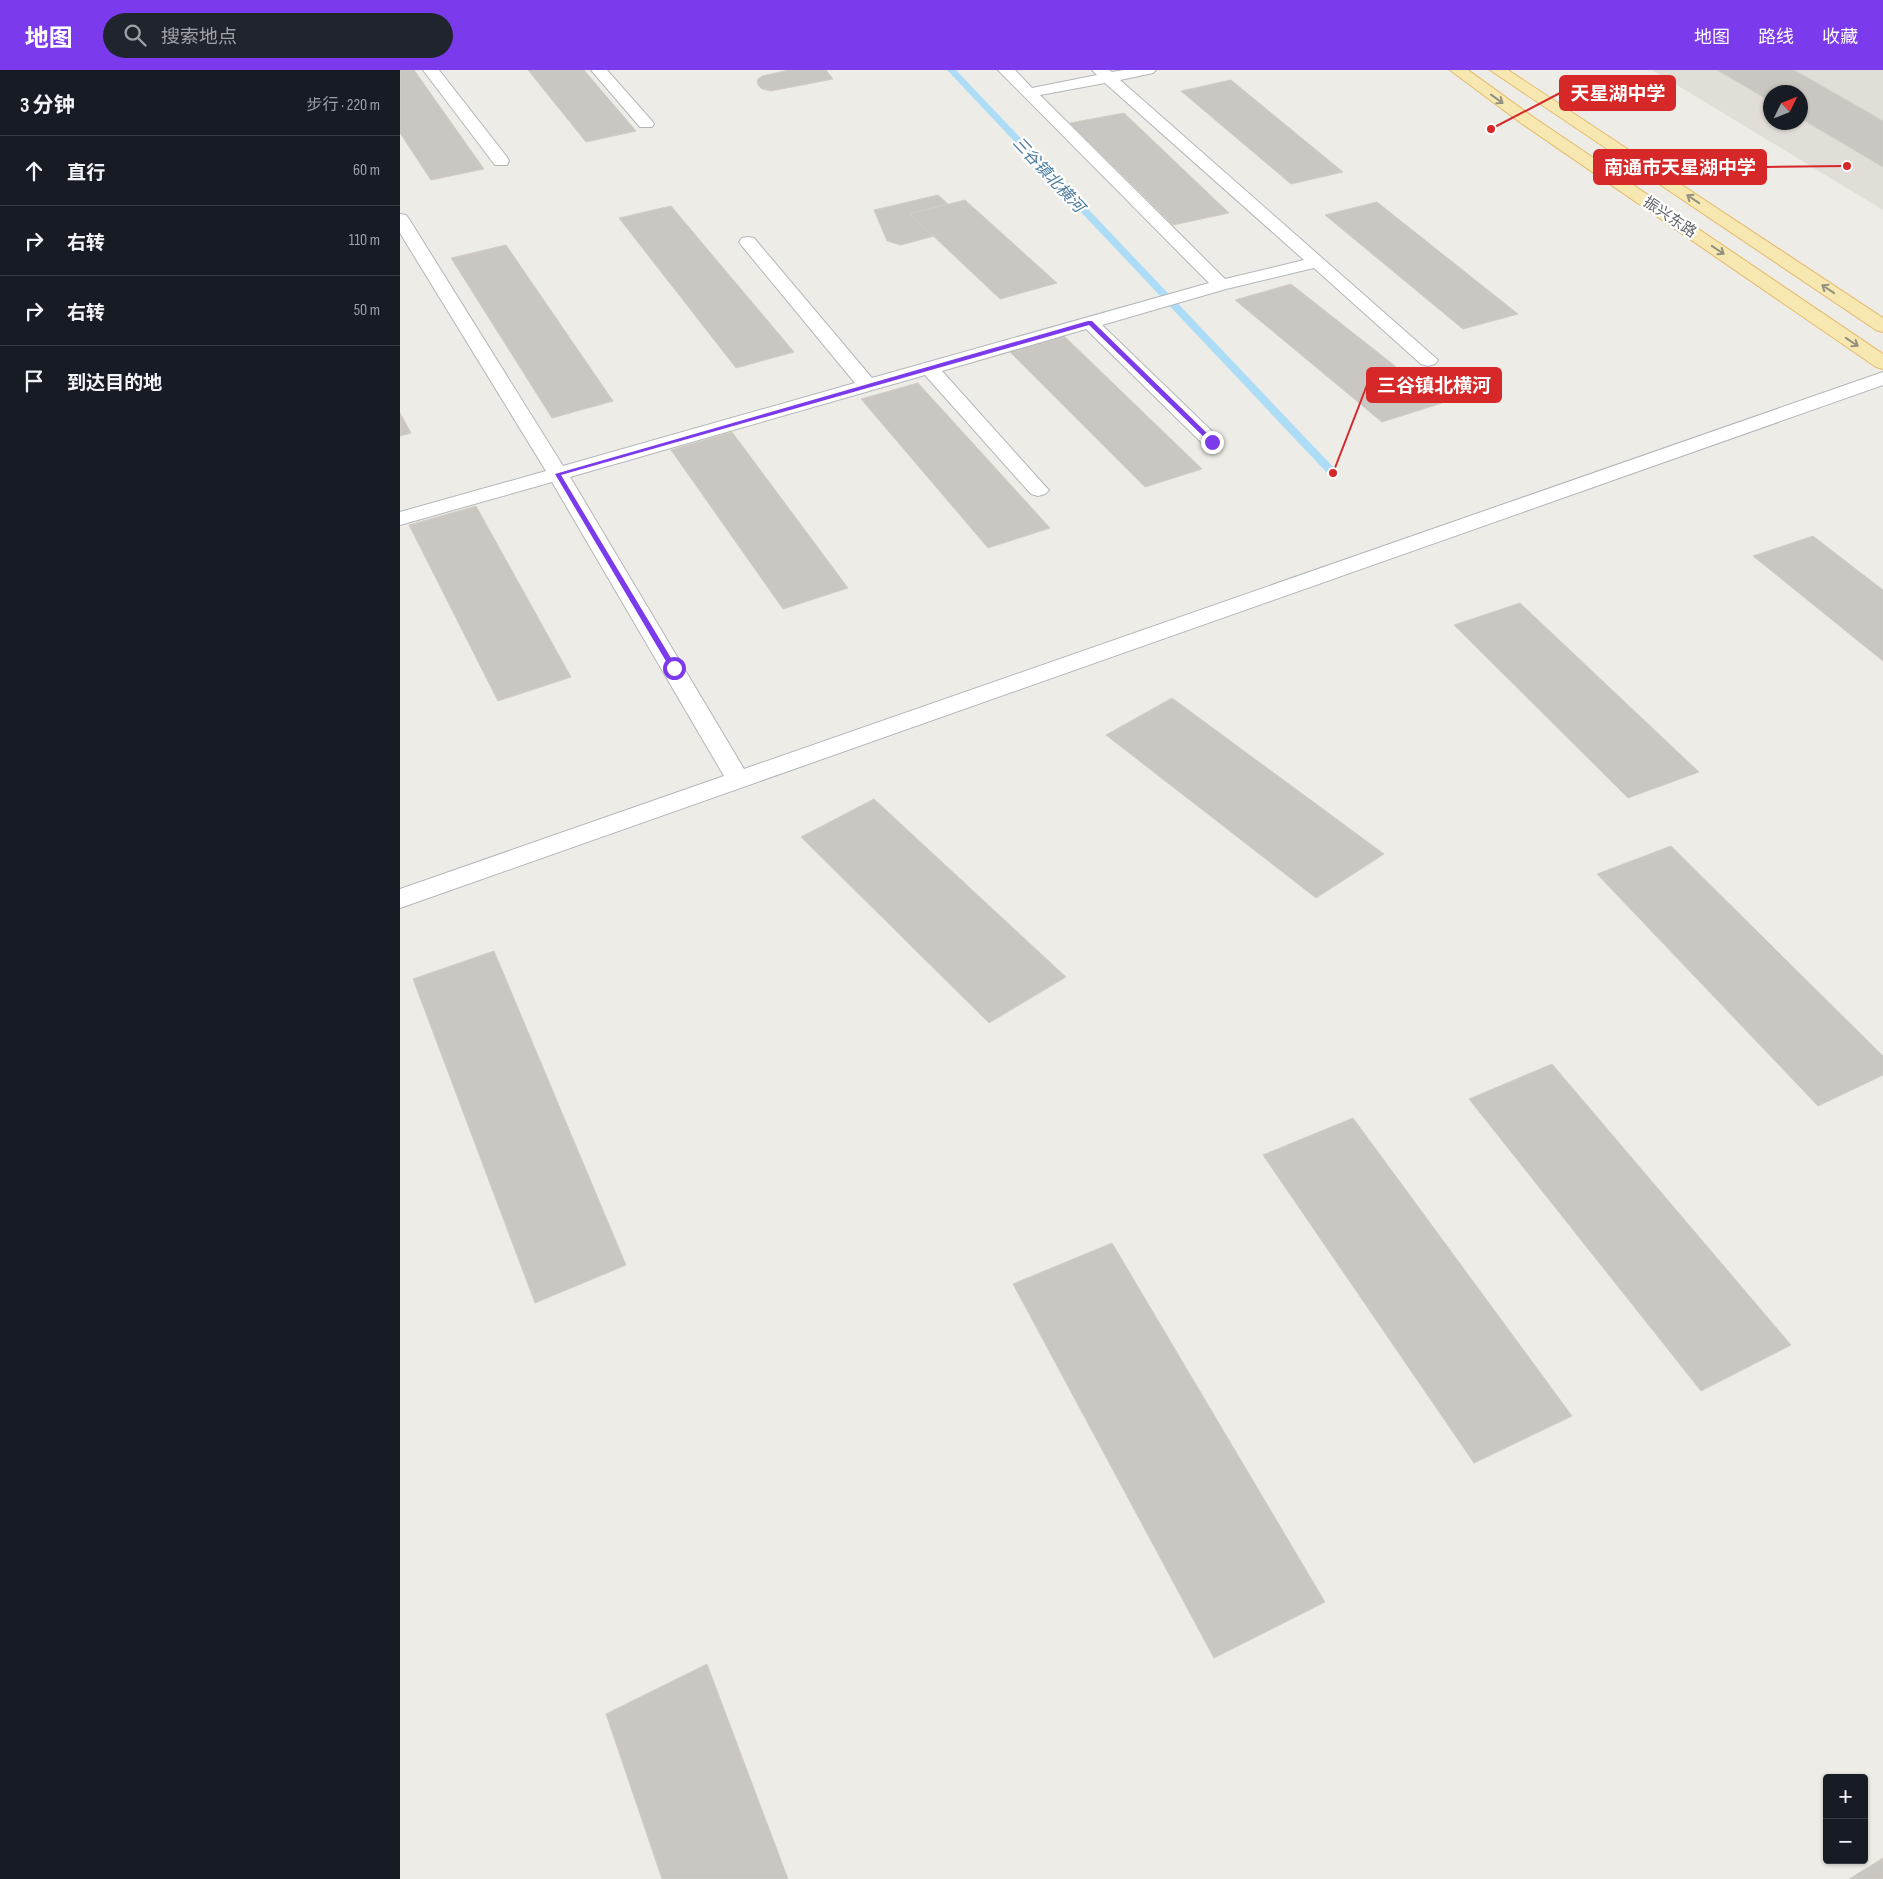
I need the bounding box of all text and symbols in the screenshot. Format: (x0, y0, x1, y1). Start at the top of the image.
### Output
search box (103, 13, 453, 58)
icon: search (121, 21, 149, 49)
text: 地图 (25, 24, 73, 53)
text: 搜索地点 (161, 26, 237, 49)
text: 地图 (1694, 27, 1730, 48)
text: 路线 (1758, 27, 1794, 48)
text: 收藏 (1822, 27, 1858, 48)
callout: 天星湖中学 (1560, 76, 1675, 110)
text: 天星湖中学 (1570, 83, 1666, 106)
north arrow (1763, 85, 1808, 130)
text: 3 分钟 (20, 93, 75, 118)
one-way arrow (1490, 93, 1503, 104)
text: 步行 · 220 m (307, 96, 380, 115)
water label: 三谷镇北横河 (1008, 133, 1090, 219)
callout: 南通市天星湖中学 (1594, 150, 1766, 184)
icon: ahead (20, 157, 48, 185)
text: 南通市天星湖中学 (1604, 157, 1756, 180)
text: 60 m (353, 161, 380, 180)
text: 直行 (67, 162, 105, 185)
street label: 振兴东路 (1640, 193, 1700, 242)
one-way arrow (1686, 194, 1700, 204)
icon: right (20, 227, 48, 255)
text: 110 m (349, 231, 380, 250)
text: 右转 (67, 232, 105, 255)
one-way arrow (1711, 245, 1725, 255)
one-way arrow (1821, 284, 1835, 295)
icon: right (20, 297, 48, 325)
text: 50 m (354, 301, 380, 320)
text: 右转 (67, 302, 105, 325)
one-way arrow (1845, 337, 1859, 347)
icon: arrive (20, 367, 48, 395)
callout: 三谷镇北横河 (1367, 368, 1501, 402)
text: 到达目的地 (67, 372, 162, 395)
text: 三谷镇北横河 (1377, 375, 1491, 398)
route end (1201, 431, 1224, 454)
route start (663, 657, 686, 680)
map controls (1823, 1774, 1868, 1864)
button: + (1823, 1774, 1868, 1819)
button: − (1823, 1819, 1868, 1864)

